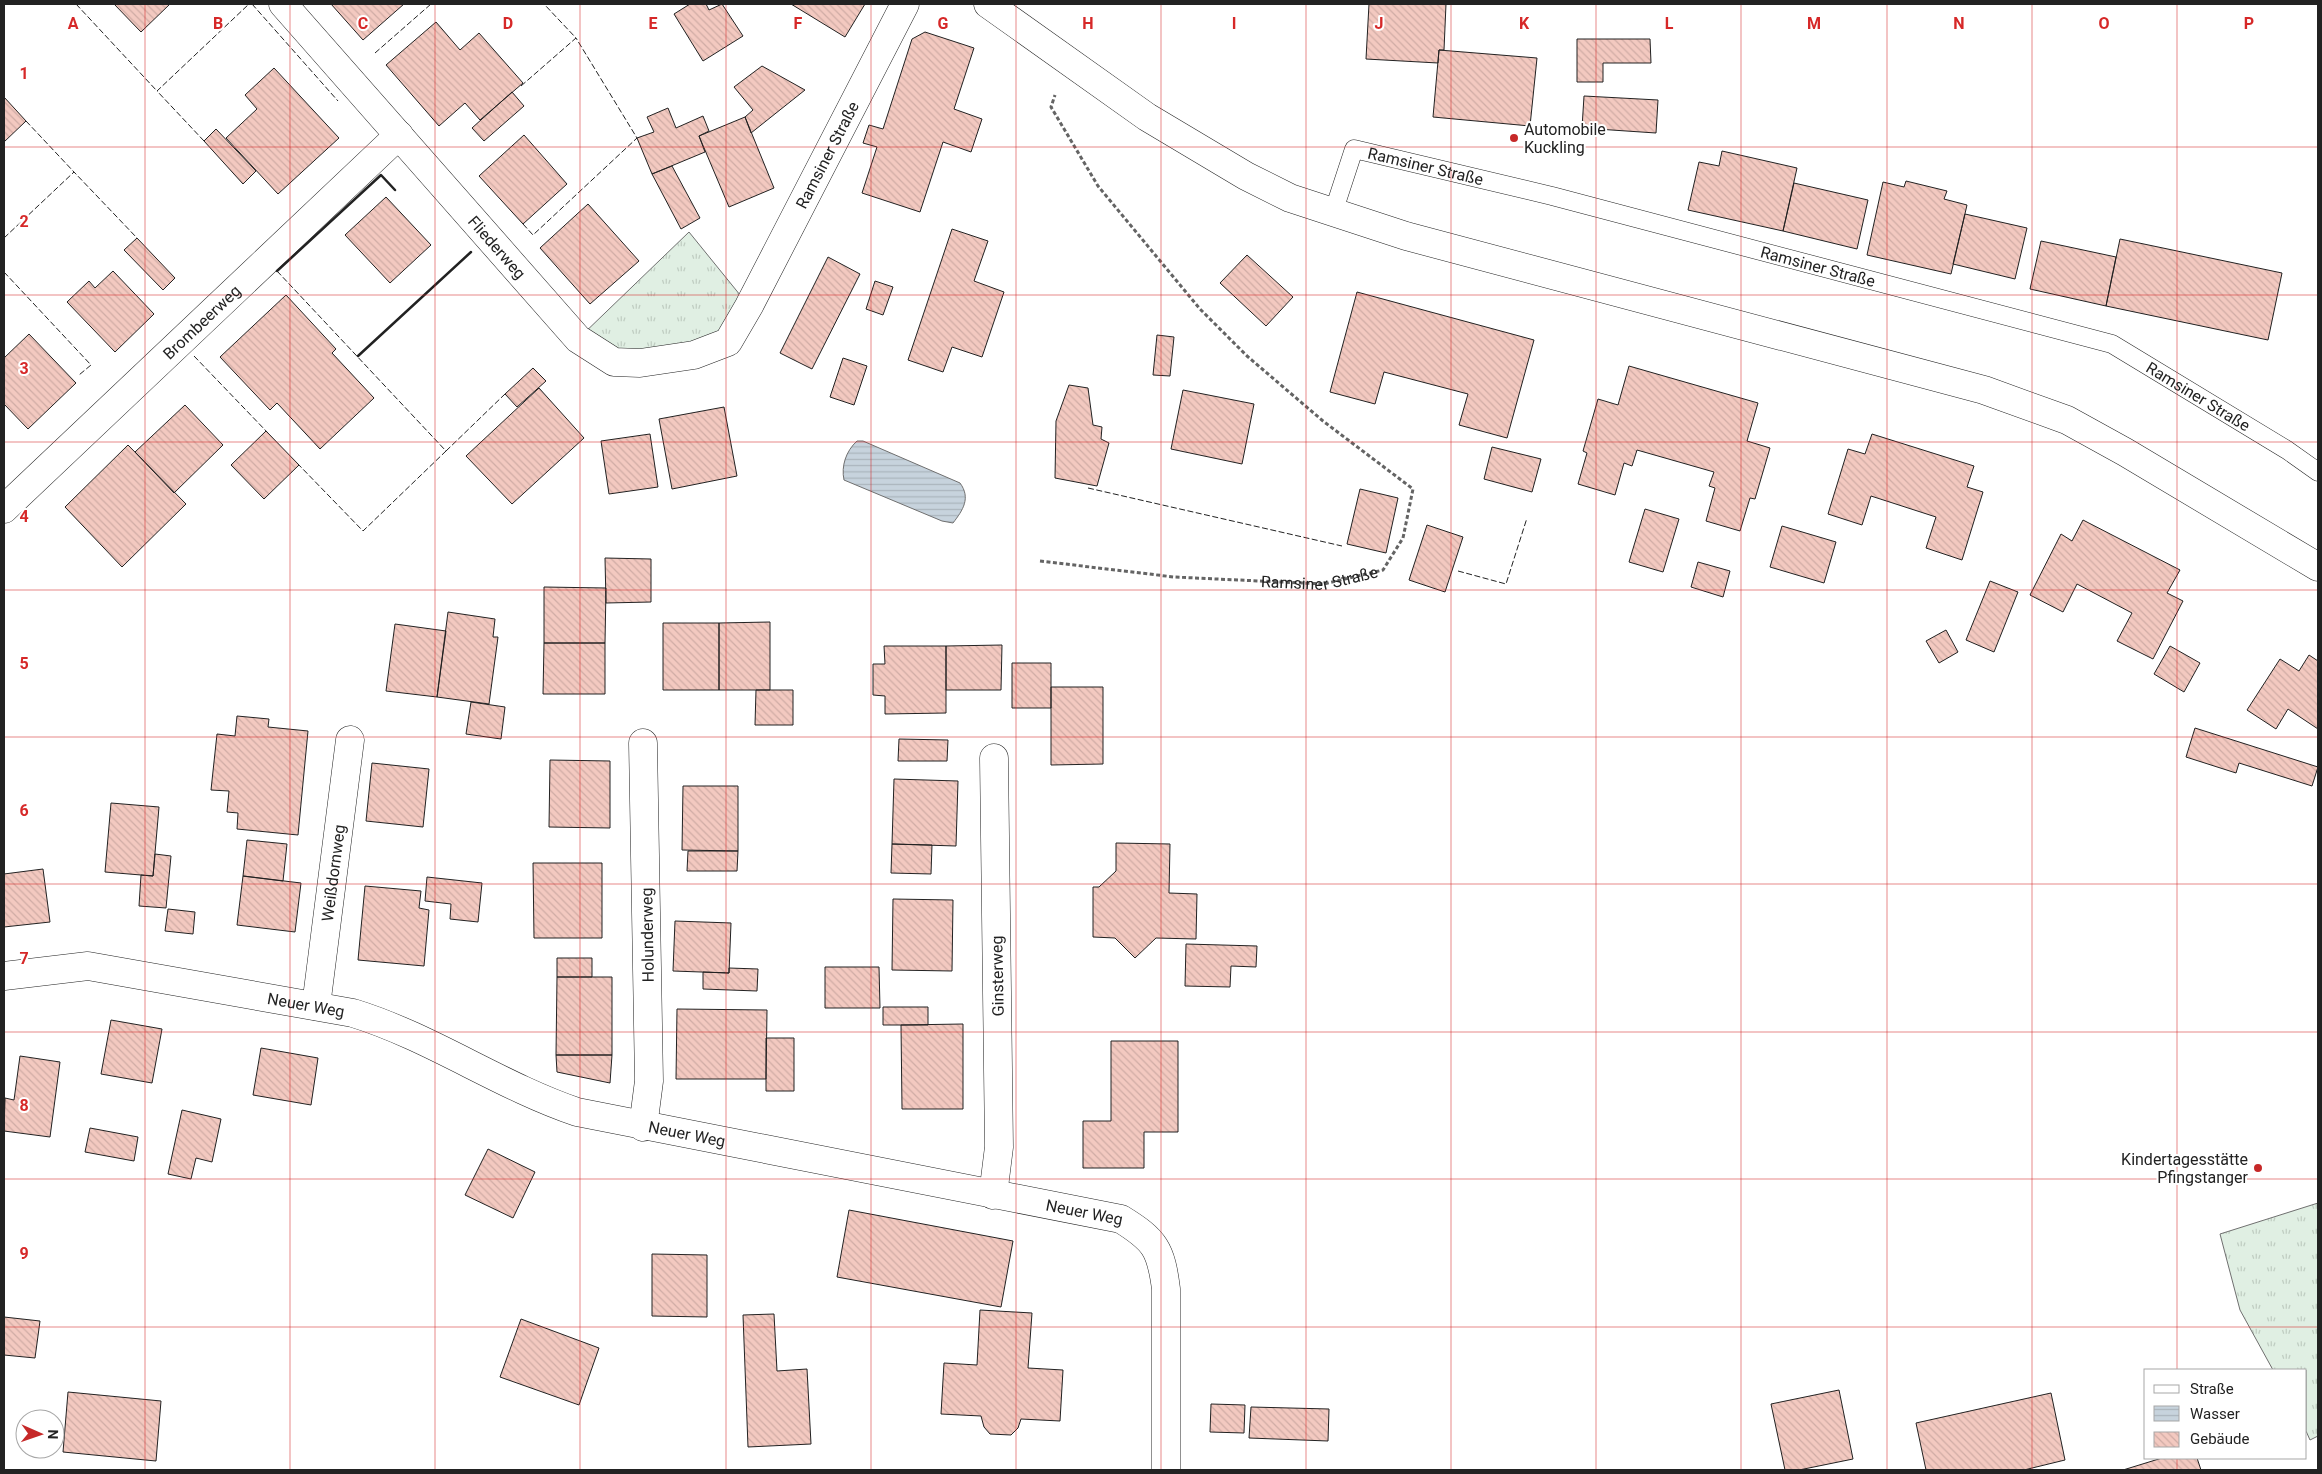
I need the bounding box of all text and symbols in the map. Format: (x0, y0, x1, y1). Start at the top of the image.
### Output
text: A (68, 14, 79, 33)
text: B (213, 14, 223, 33)
text: C (358, 14, 368, 33)
text: D (503, 14, 513, 33)
text: E (649, 14, 658, 33)
text: F (794, 14, 803, 33)
text: G (938, 14, 949, 33)
text: H (1082, 14, 1094, 33)
text: I (1232, 14, 1236, 33)
text: J (1375, 14, 1383, 33)
text: K (1519, 14, 1530, 33)
text: L (1665, 14, 1674, 33)
text: M (1807, 14, 1821, 33)
text: N (1953, 14, 1965, 33)
text: O (2098, 14, 2110, 33)
text: P (2244, 14, 2254, 33)
text: 1 (19, 64, 29, 83)
street label: Ramsiner Straße (792, 98, 863, 212)
place label: Automobile Kuckling (1524, 120, 1606, 157)
marker: Automobile Kuckling (1508, 132, 1520, 144)
street label: Ramsiner Straße (1366, 144, 1485, 189)
text: 2 (19, 212, 29, 231)
street label: Fliederweg (464, 212, 530, 283)
street label: Ramsiner Straße (1758, 243, 1877, 291)
street label: Brombeerweg (159, 281, 244, 363)
street label: Ramsiner Straße (2143, 358, 2253, 435)
text: 3 (19, 359, 29, 378)
text: 4 (19, 507, 29, 526)
street label: Ramsiner Straße (1260, 563, 1380, 594)
text: 5 (19, 654, 29, 673)
text: 6 (19, 801, 29, 820)
street label: Weißdornweg (318, 823, 349, 923)
street label: Holunderweg (637, 888, 658, 982)
street label: Ginsterweg (987, 936, 1008, 1016)
text: 7 (19, 949, 29, 968)
street label: Neuer Weg (266, 989, 346, 1021)
text: 8 (19, 1096, 29, 1115)
street label: Neuer Weg (647, 1117, 727, 1151)
place label: Kindertagesstätte Pfingstanger (2121, 1150, 2249, 1187)
marker: Kindertagesstätte Pfingstanger (2252, 1162, 2264, 1174)
street label: Neuer Weg (1044, 1195, 1124, 1229)
text: 9 (19, 1244, 29, 1263)
legend (2144, 1369, 2307, 1459)
text: Straße (2190, 1380, 2234, 1398)
text: Wasser (2190, 1405, 2240, 1423)
north arrow (15, 1409, 65, 1459)
text: N (45, 1429, 61, 1440)
text: Gebäude (2190, 1430, 2249, 1448)

